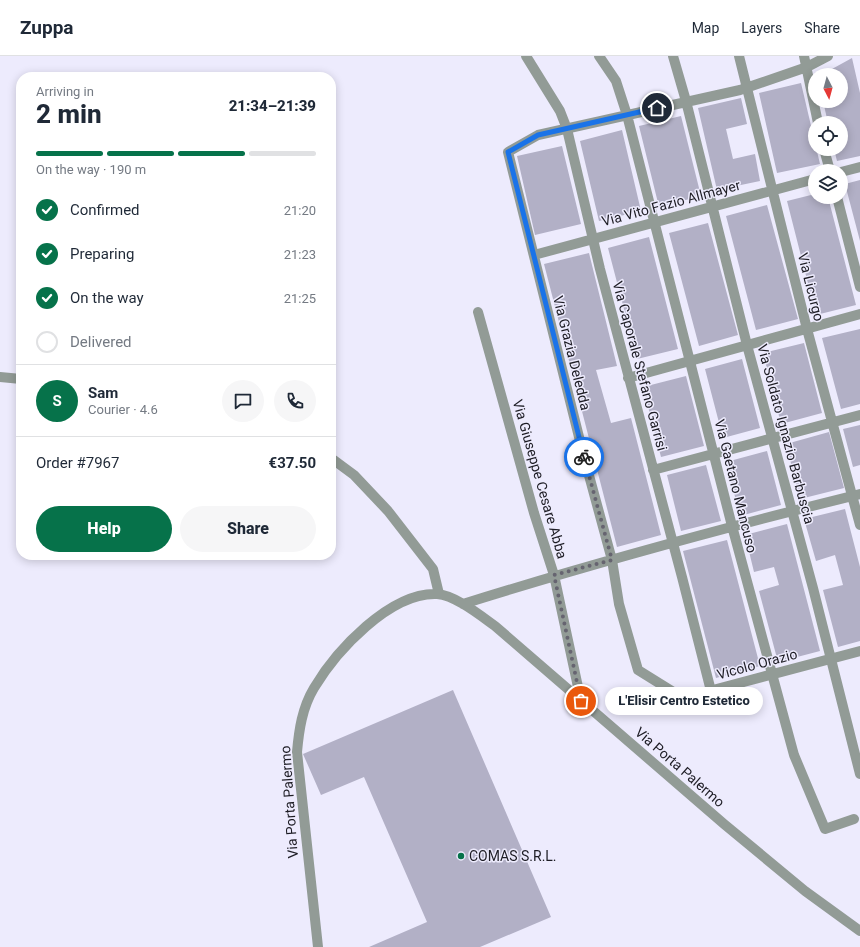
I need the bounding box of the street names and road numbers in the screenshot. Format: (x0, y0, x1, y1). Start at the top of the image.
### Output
street label: Via Vito Fazio Allmayer (600, 177, 742, 229)
street label: Via Licurgo (795, 251, 827, 323)
street label: Via Caporale Stefano Garrisi (610, 279, 670, 453)
street label: Via Grazia Deledda (550, 294, 594, 412)
street label: Via Soldato Ignazio Barbuscia (754, 342, 818, 526)
street label: Via Giuseppe Cesare Abba (510, 398, 570, 560)
street label: Via Gaetano Mancuso (712, 418, 760, 555)
street label: Vicolo Orazio (715, 646, 799, 682)
street label: Via Porta Palermo (632, 724, 728, 810)
street label: Via Porta Palermo (277, 745, 301, 859)

